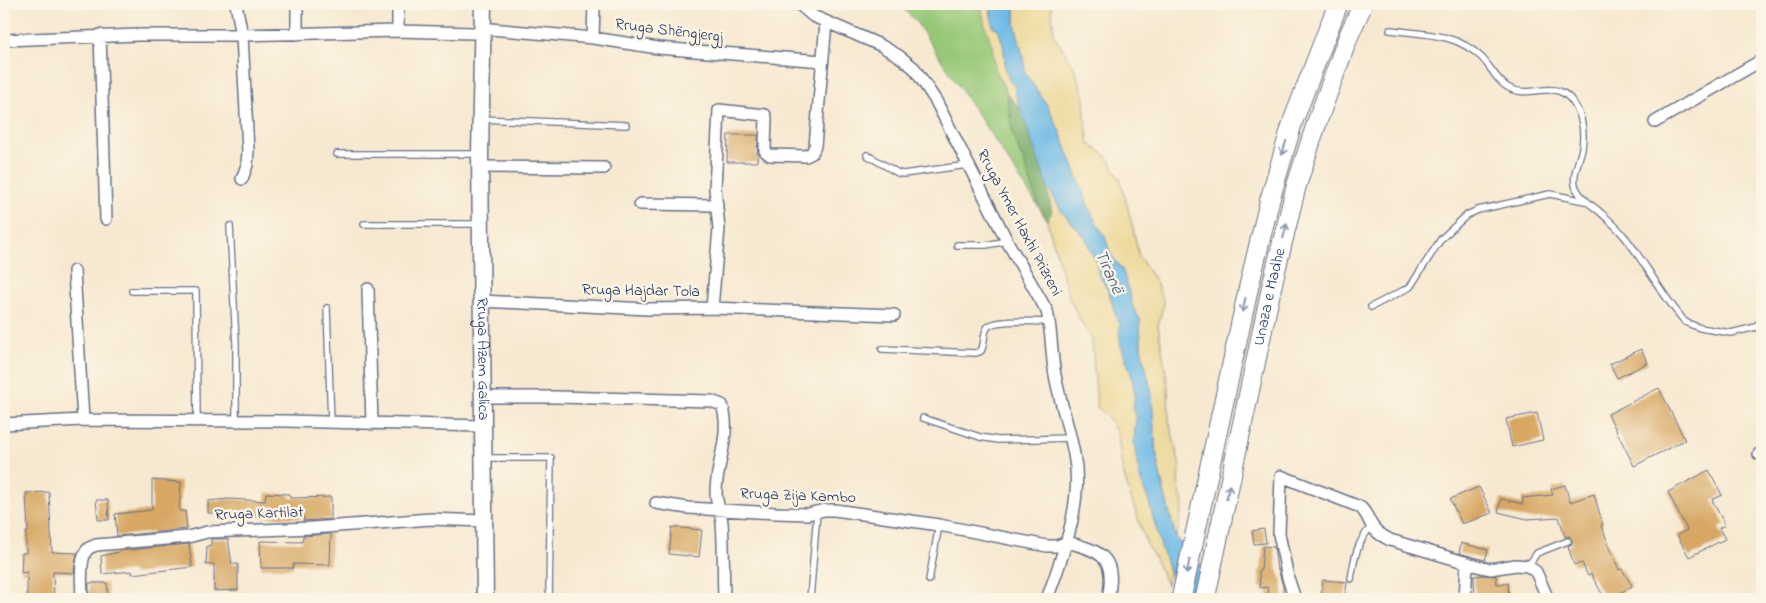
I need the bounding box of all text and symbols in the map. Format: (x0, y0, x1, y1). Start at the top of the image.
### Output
street label: Rruga Shëngjergj (614, 12, 725, 50)
one-way arrow (1279, 139, 1288, 155)
street label: Rruga Ymer Haxhi Prizreni (970, 145, 1068, 301)
one-way arrow (1281, 224, 1290, 240)
street label: Unaza e Madhe (1247, 245, 1293, 348)
water label: Tiranë (1087, 246, 1130, 300)
street label: Rruga Hajdar Tola (582, 278, 700, 304)
street label: Rruga Azem Galica (470, 297, 495, 421)
one-way arrow (1239, 297, 1248, 313)
street label: Rruga Zija Kambo (740, 482, 856, 510)
one-way arrow (1223, 485, 1233, 501)
street label: Rruga Kartilat (214, 500, 305, 528)
one-way arrow (1182, 559, 1192, 575)

